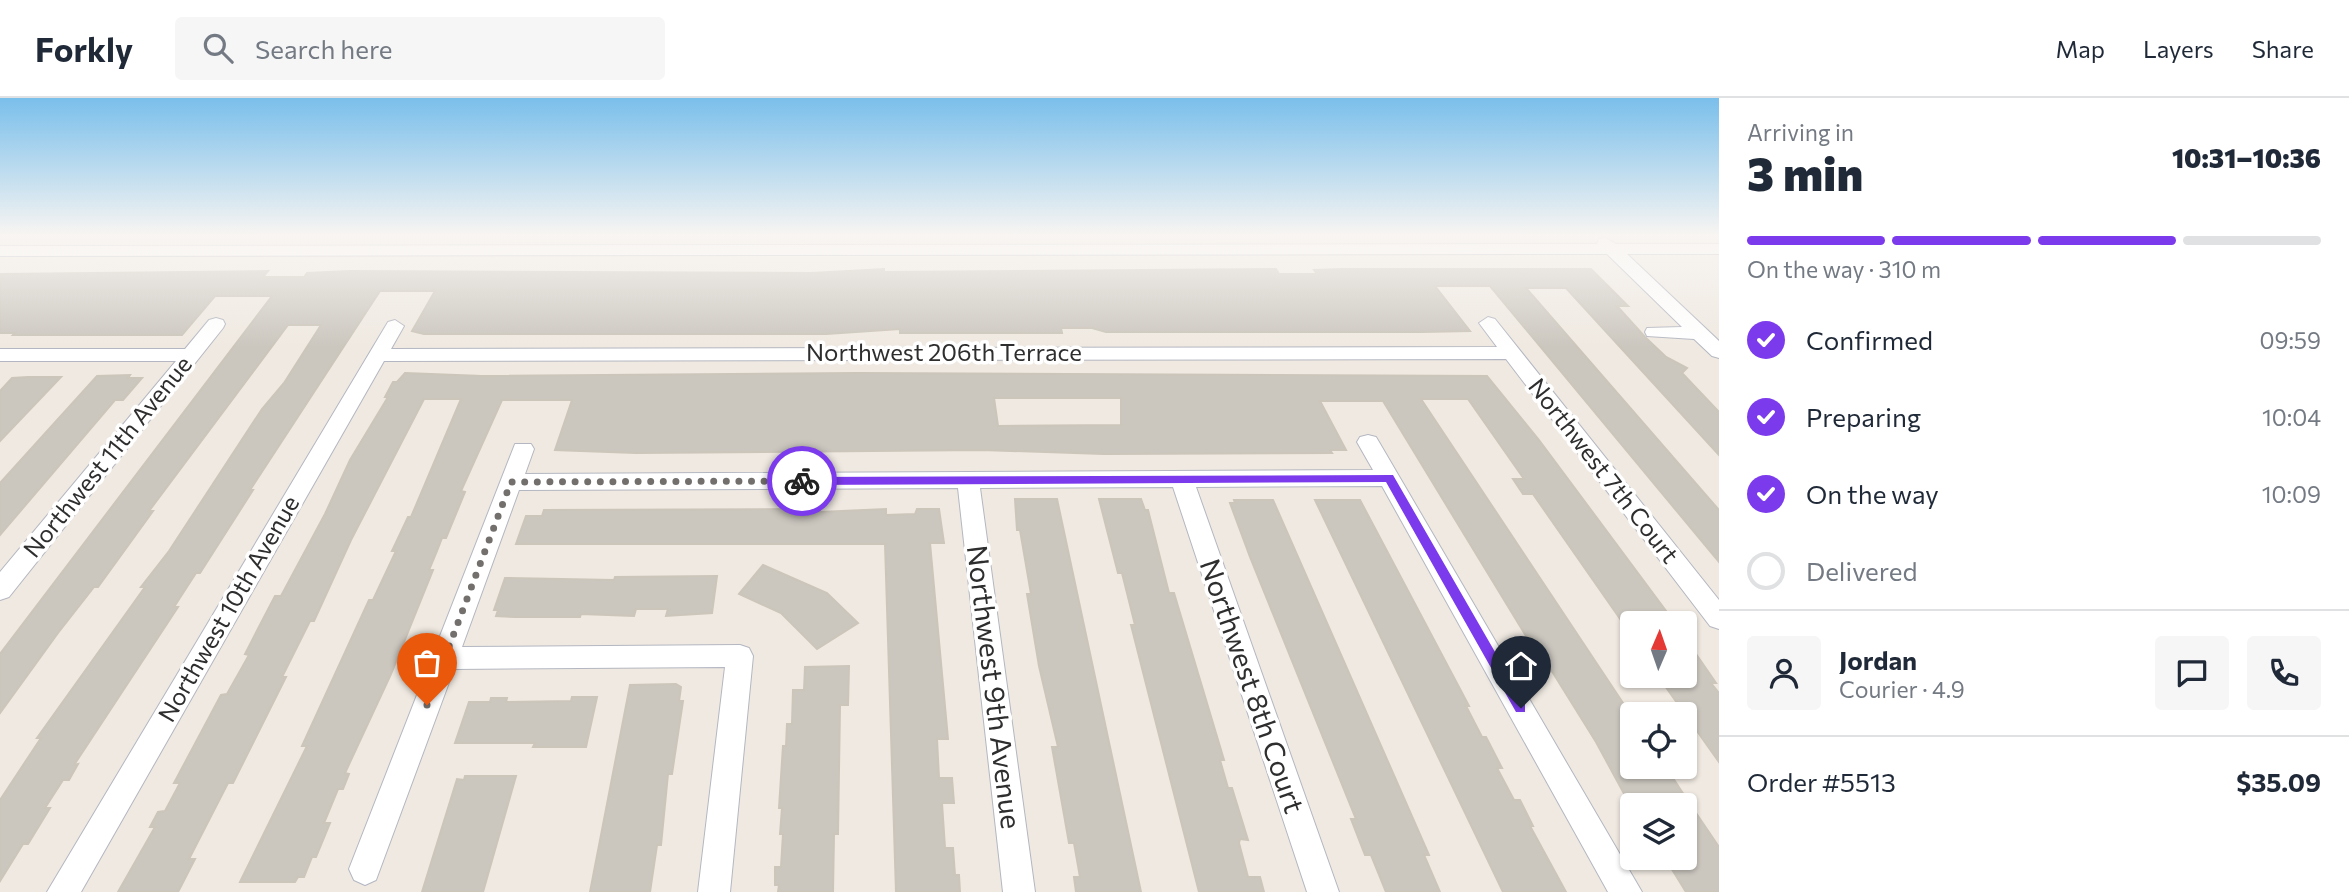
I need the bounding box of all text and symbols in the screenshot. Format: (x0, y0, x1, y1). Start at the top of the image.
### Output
search box (175, 17, 665, 80)
text: Forkly (35, 28, 133, 69)
icon: search (199, 29, 237, 67)
text: Search here (255, 33, 393, 64)
text: Map (2056, 34, 2105, 63)
text: Layers (2143, 34, 2214, 63)
text: Share (2252, 34, 2314, 63)
text: Arriving in (1747, 118, 1854, 146)
text: 10:31–10:36 (2172, 142, 2321, 173)
text: 3 min (1747, 144, 1863, 200)
text: On the way · 310 m (1747, 255, 1941, 283)
icon: check (1747, 321, 1785, 359)
text: Confirmed (1806, 324, 1933, 355)
text: 09:59 (2259, 326, 2321, 354)
street label: Northwest 206th Terrace (806, 337, 1082, 366)
street label: Northwest 11th Avenue (17, 349, 197, 563)
street label: Northwest 7th Court (1523, 372, 1685, 568)
icon: check (1747, 398, 1785, 436)
text: Preparing (1806, 401, 1921, 432)
text: 10:04 (2262, 403, 2321, 431)
courier (767, 446, 837, 516)
icon: bike (783, 462, 821, 500)
icon: check (1747, 475, 1785, 513)
text: On the way (1806, 478, 1939, 509)
text: 10:09 (2262, 480, 2321, 508)
street label: Northwest 10th Avenue (151, 490, 304, 726)
street label: Northwest 9th Avenue (961, 543, 1029, 831)
street label: Northwest 8th Court (1193, 554, 1312, 817)
text: Delivered (1806, 555, 1917, 586)
north arrow (1620, 611, 1698, 688)
map controls (1620, 611, 1697, 870)
pin (397, 633, 457, 705)
pin (1491, 636, 1551, 708)
button: person (1747, 636, 1821, 710)
button: chat (2155, 636, 2229, 710)
button: phone (2247, 636, 2321, 710)
icon: bag (408, 644, 446, 682)
text: Jordan (1839, 644, 1917, 675)
icon: home (1502, 647, 1540, 685)
text: Courier · 4.9 (1839, 675, 1965, 703)
button: locate (1620, 702, 1697, 779)
text: Order #5513 (1747, 766, 1896, 797)
text: $35.09 (2236, 766, 2321, 797)
button: layers (1620, 793, 1697, 870)

